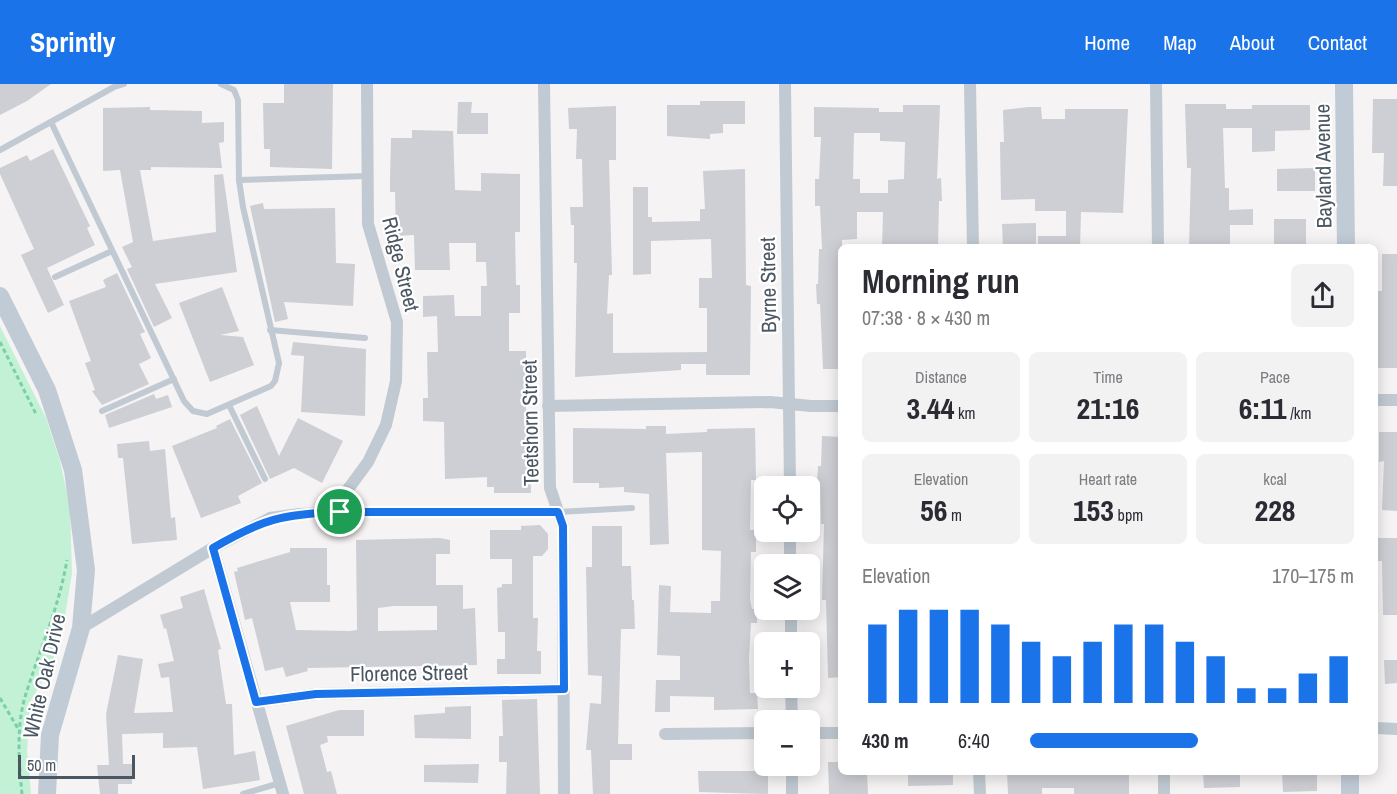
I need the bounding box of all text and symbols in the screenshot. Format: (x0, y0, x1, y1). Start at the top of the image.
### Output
text: Sprintly (30, 23, 115, 61)
text: Home (1084, 28, 1130, 57)
text: Map (1163, 28, 1197, 57)
text: About (1230, 28, 1275, 57)
text: Contact (1308, 28, 1367, 57)
street label: Bayland Avenue (1307, 104, 1339, 228)
street label: Ridge Street (375, 214, 427, 315)
street label: Byrne Street (753, 237, 783, 333)
text: Morning run (862, 259, 1020, 303)
button: share (1291, 264, 1354, 327)
text: 07:38 · 8 × 430 m (862, 304, 990, 331)
street label: Teetshorn Street (514, 359, 546, 486)
text: Distance (915, 366, 967, 388)
text: Time (1093, 366, 1123, 388)
text: Pace (1260, 366, 1290, 388)
text: 3.44 (906, 388, 954, 428)
text: 21:16 (1077, 388, 1139, 428)
text: 6:11 (1239, 388, 1287, 428)
text: km (954, 402, 976, 424)
text: /km (1287, 402, 1311, 424)
text: Elevation (914, 468, 968, 490)
text: Heart rate (1079, 468, 1137, 490)
text: kcal (1263, 468, 1287, 490)
map controls (754, 476, 820, 776)
button: locate (754, 476, 820, 542)
pin (314, 486, 365, 537)
text: 56 (920, 490, 947, 530)
text: 153 (1073, 490, 1114, 530)
text: 228 (1254, 490, 1296, 530)
icon: arrive (323, 495, 356, 528)
text: m (947, 504, 962, 526)
text: bpm (1114, 504, 1143, 526)
button: layers (754, 554, 820, 620)
text: Elevation (862, 562, 930, 589)
text: 170–175 m (1272, 562, 1354, 589)
street label: White Oak Drive (16, 611, 72, 741)
button: + (754, 632, 820, 698)
street label: Florence Street (350, 657, 468, 689)
button: − (754, 710, 820, 776)
text: 430 m (862, 727, 909, 754)
text: 6:40 (958, 727, 990, 754)
scale bar (18, 752, 135, 780)
text: 50 m (27, 754, 56, 776)

